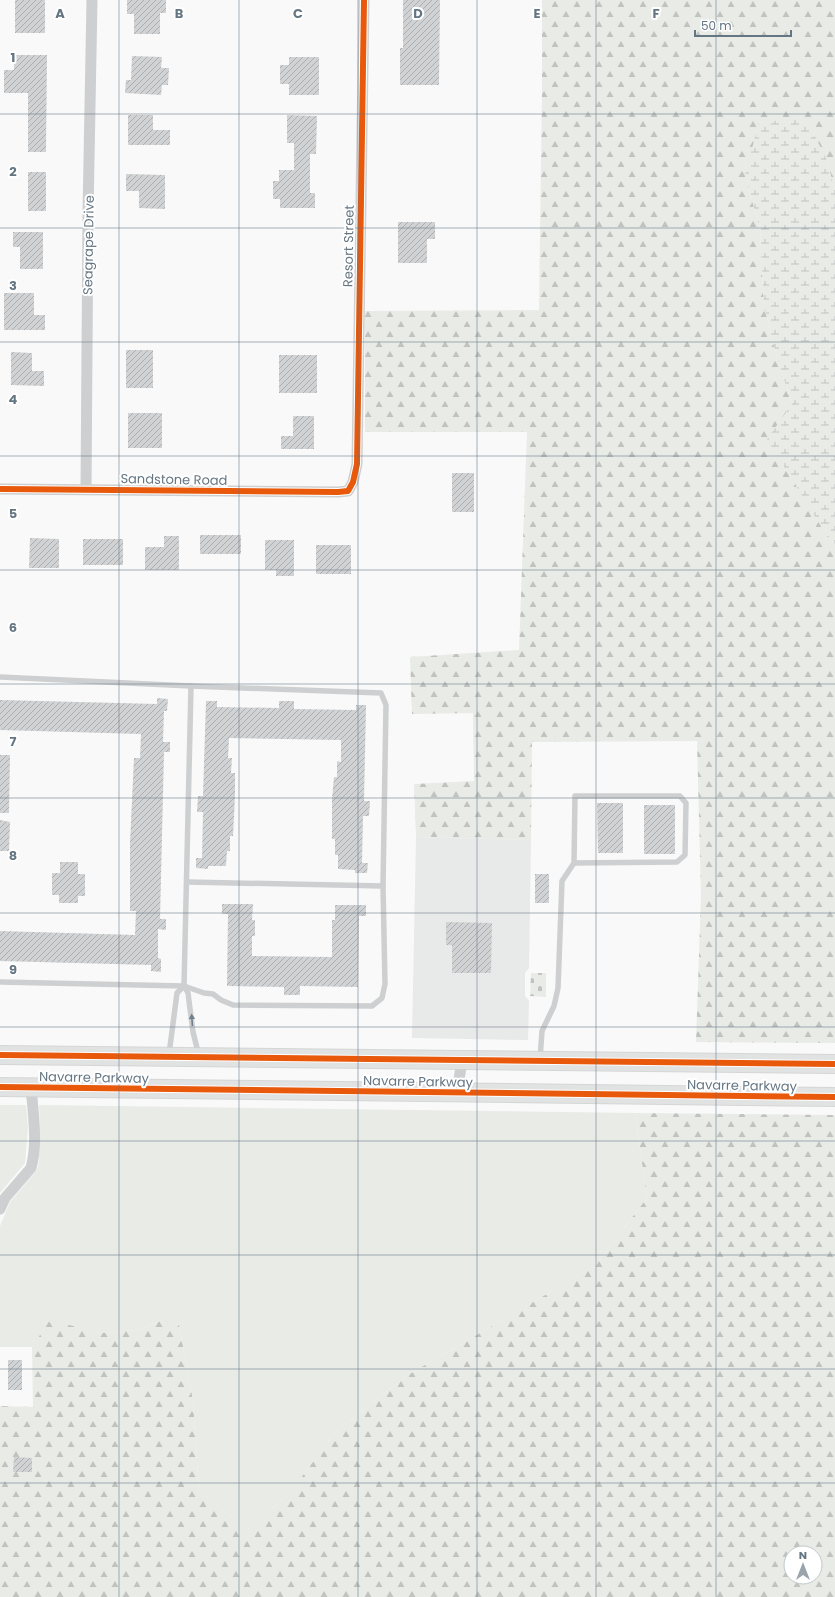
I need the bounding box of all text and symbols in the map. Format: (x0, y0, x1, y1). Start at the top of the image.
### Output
text: A (55, 4, 65, 23)
text: B (175, 4, 184, 23)
text: C (293, 4, 303, 23)
text: D (413, 4, 423, 23)
text: E (533, 4, 541, 23)
text: F (652, 4, 660, 23)
scale bar (695, 12, 791, 38)
text: 50 m (701, 17, 732, 34)
text: 1 (11, 48, 15, 67)
text: 2 (9, 162, 17, 181)
street label: Seagrape Drive (78, 195, 99, 295)
street label: Resort Street (338, 204, 359, 287)
text: 3 (9, 276, 17, 295)
text: 4 (9, 390, 18, 409)
street label: Sandstone Road (120, 469, 228, 490)
text: 5 (9, 504, 17, 523)
text: 6 (9, 618, 17, 637)
text: 7 (10, 732, 17, 751)
text: 8 (9, 846, 17, 865)
text: 9 (9, 960, 17, 979)
one-way arrow (188, 1014, 195, 1026)
street label: Navarre Parkway (39, 1067, 150, 1088)
street label: Navarre Parkway (363, 1071, 474, 1092)
street label: Navarre Parkway (687, 1075, 798, 1096)
north arrow (783, 1545, 823, 1585)
text: N (799, 1547, 807, 1563)

